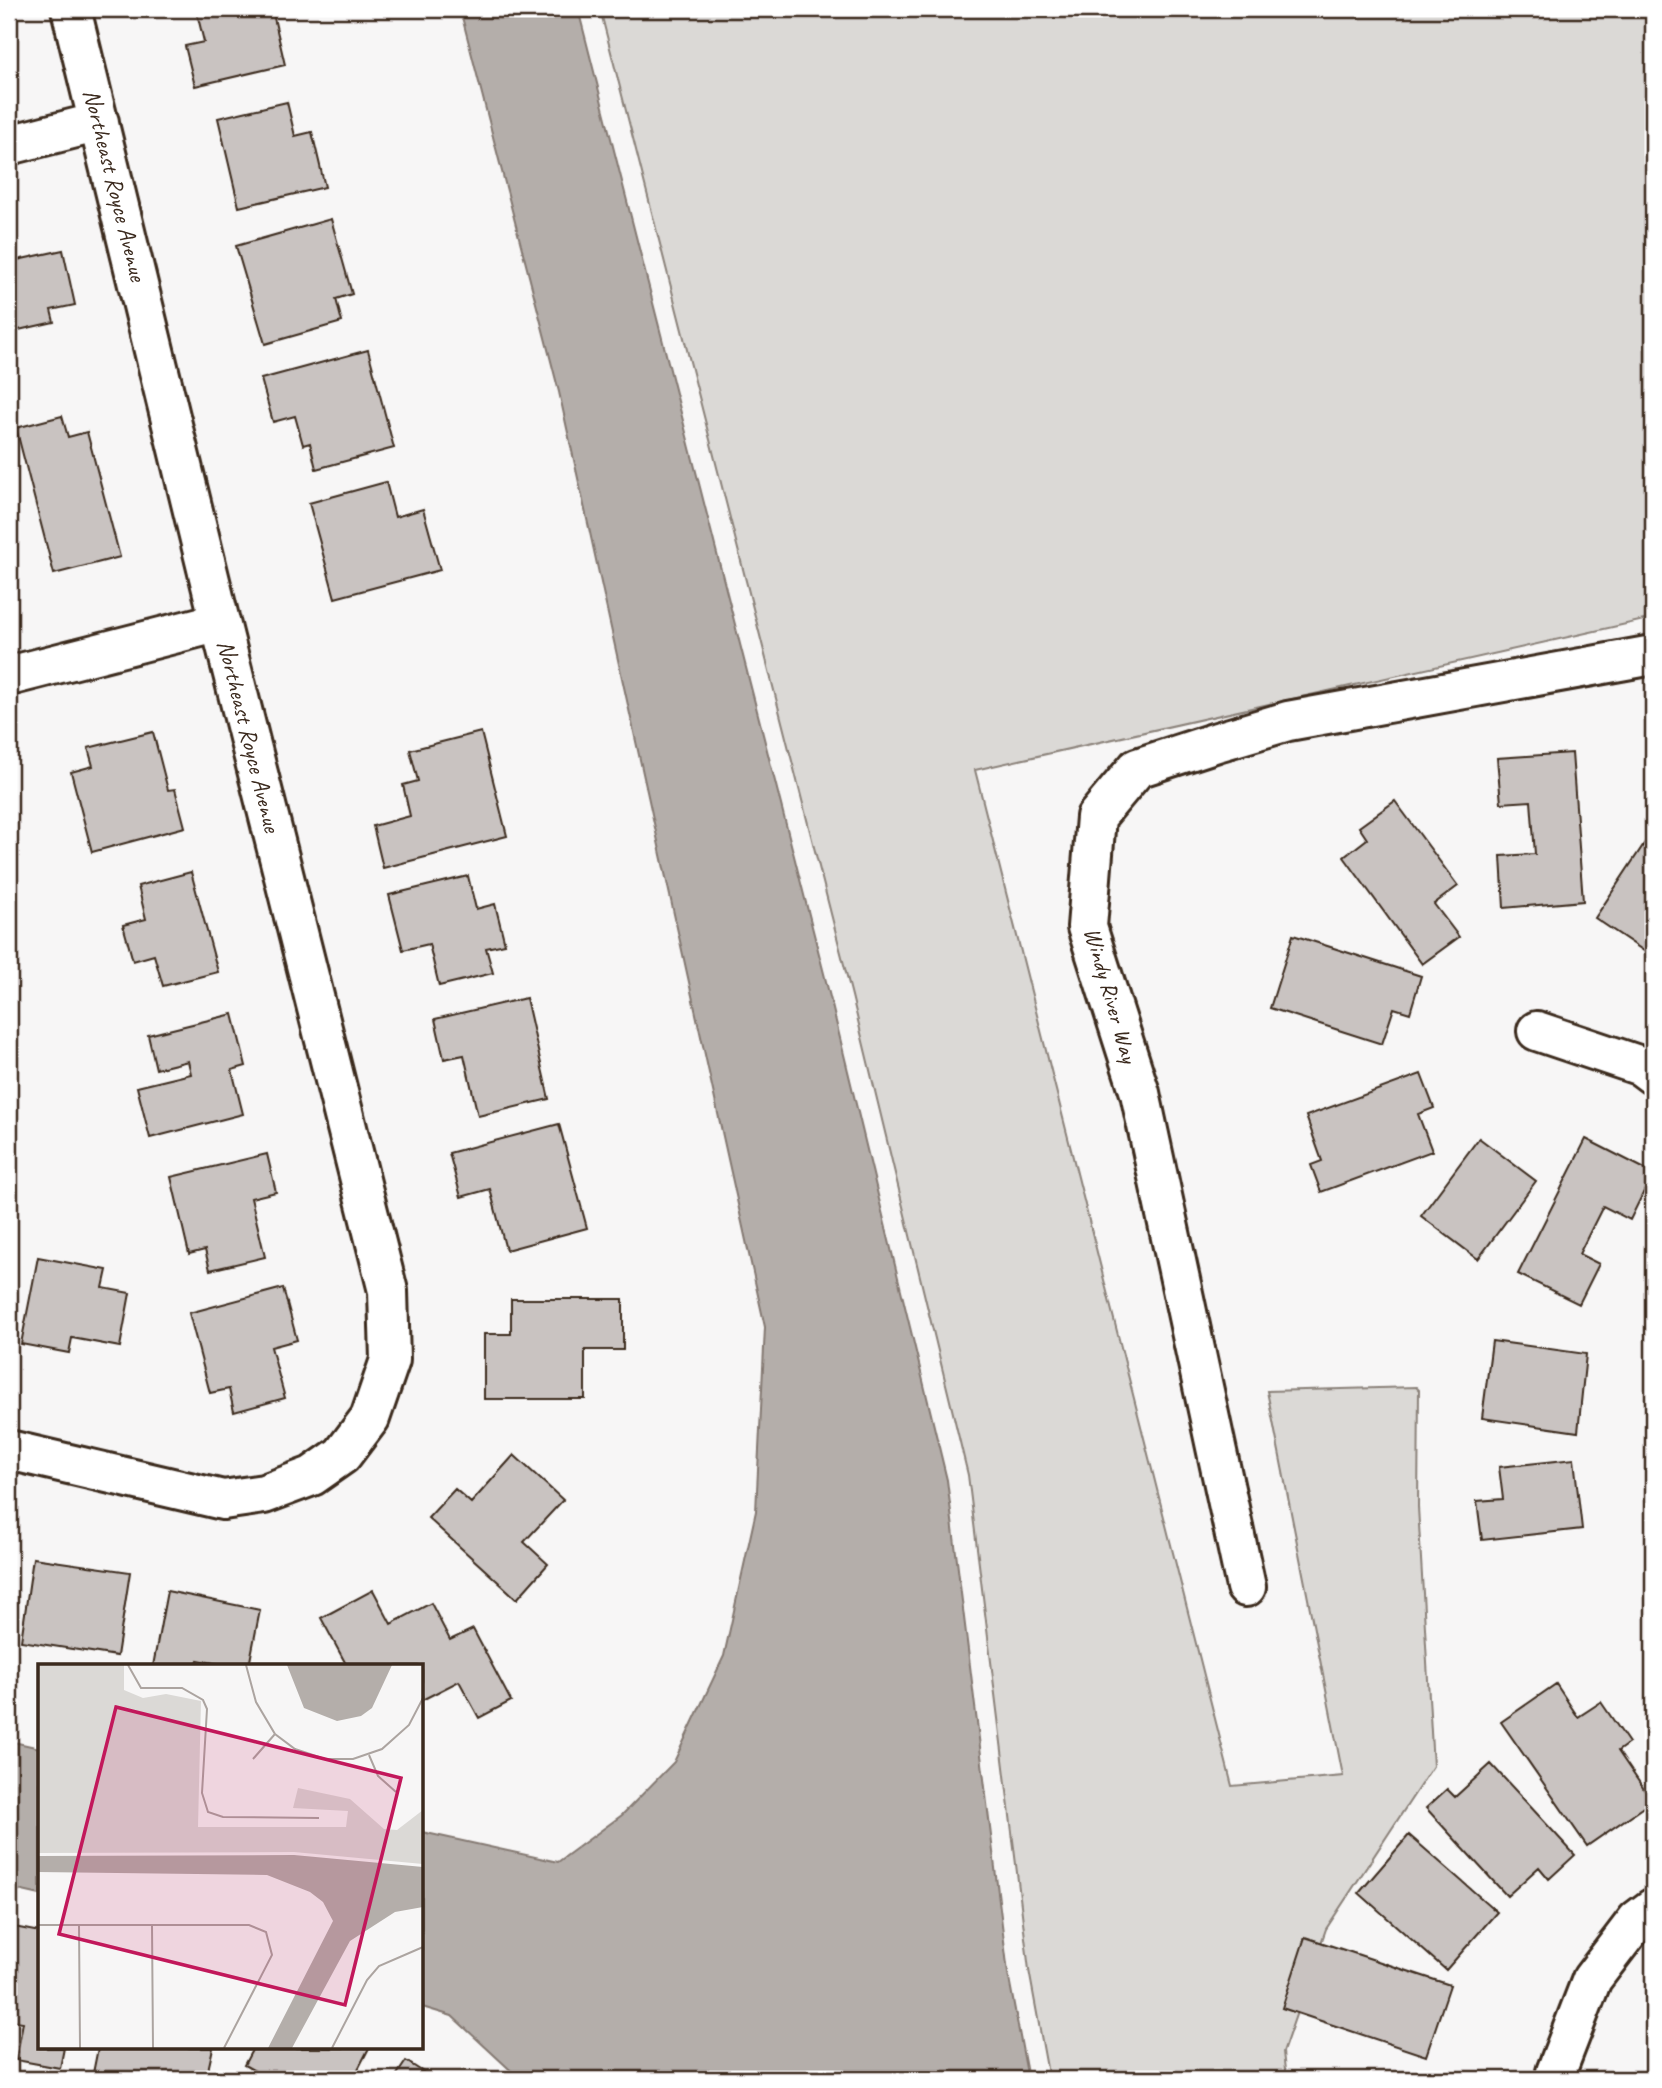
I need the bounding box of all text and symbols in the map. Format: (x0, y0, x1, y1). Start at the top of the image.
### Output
street label: Northeast Royce Avenue (77, 86, 154, 286)
street label: Northeast Royce Avenue (211, 637, 288, 837)
street label: Windy River Way (1077, 924, 1145, 1068)
inset map (38, 1664, 424, 2050)

